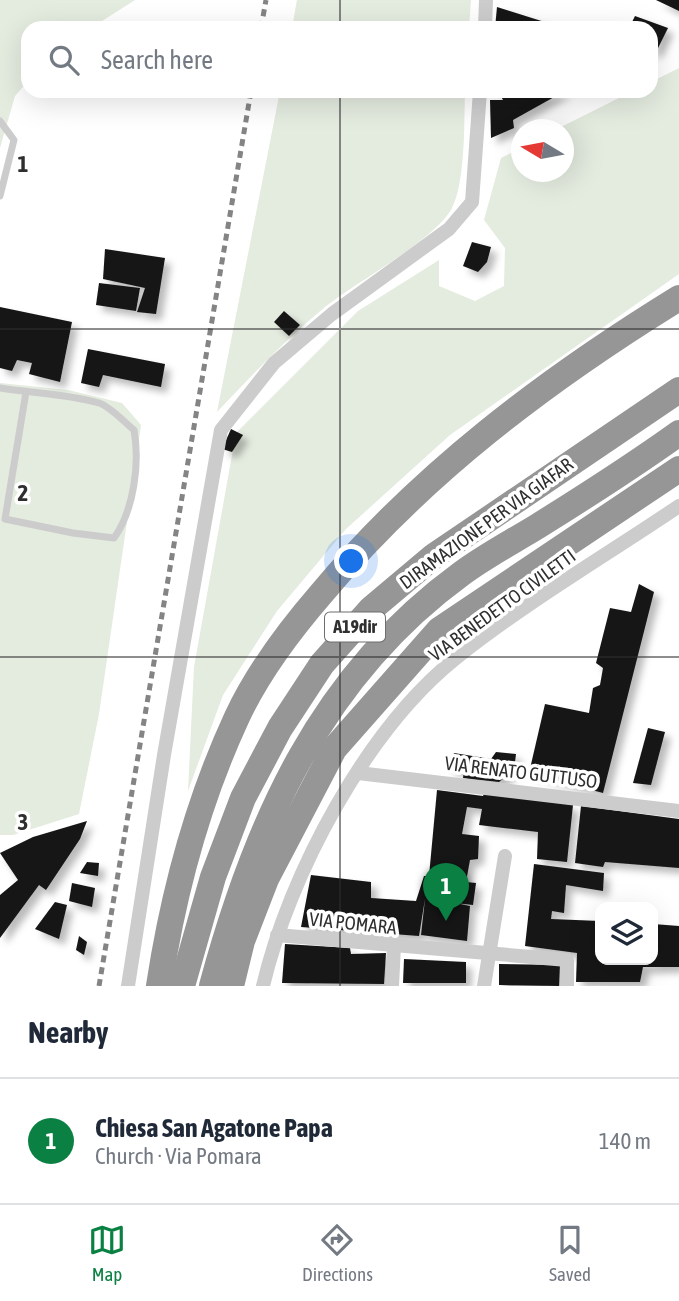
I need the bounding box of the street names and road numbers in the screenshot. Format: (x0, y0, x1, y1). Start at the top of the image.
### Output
street label: DIRAMAZIONE PER VIA GIAFAR (395, 452, 577, 593)
street label: VIA BENEDETTO CIVILETTI (424, 544, 580, 666)
road number: A19dir (325, 612, 385, 642)
street label: VIA RENATO GUTTUSO (444, 752, 598, 792)
street label: VIA POMARA (308, 907, 398, 939)

